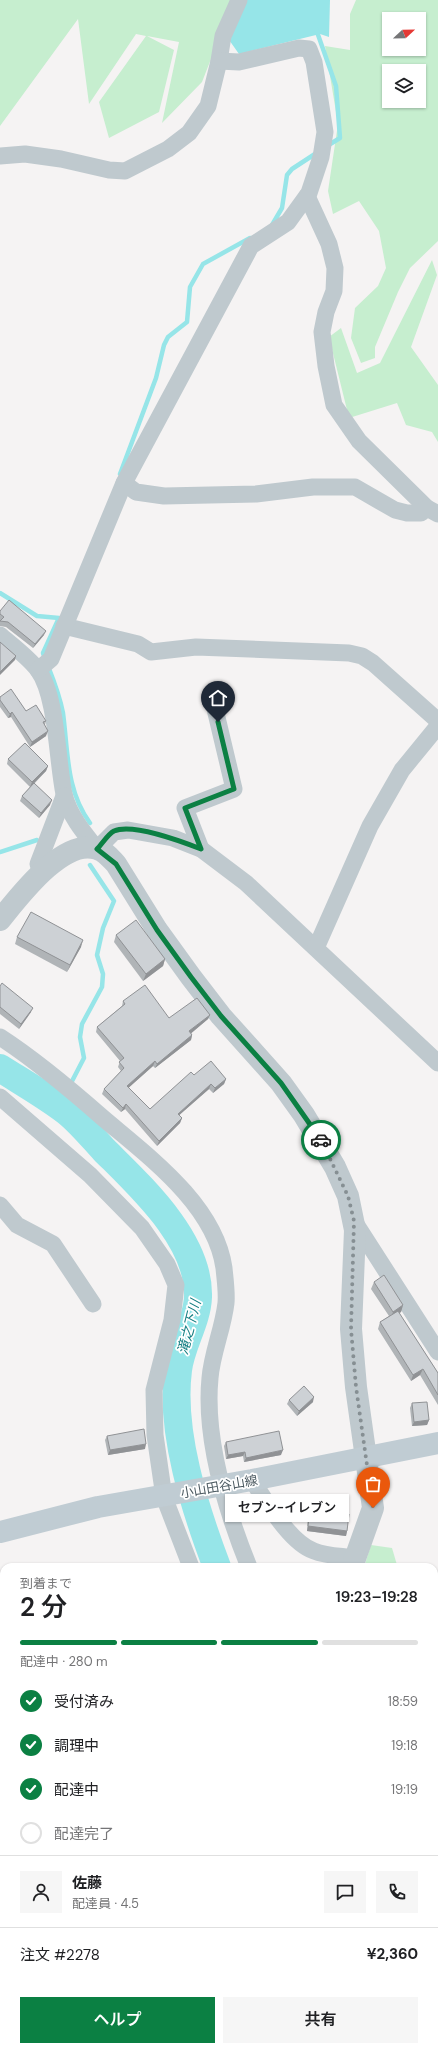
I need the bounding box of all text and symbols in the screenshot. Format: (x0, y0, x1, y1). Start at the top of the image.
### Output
north arrow (382, 12, 426, 56)
map controls (382, 12, 426, 108)
button: layers (382, 64, 426, 108)
pin (201, 681, 235, 722)
icon: home (207, 687, 229, 709)
courier (301, 1120, 341, 1160)
icon: car (310, 1129, 332, 1151)
water label: 滝之下川 (173, 1296, 205, 1356)
pin (356, 1467, 390, 1508)
street label: 小山田谷山線 (179, 1471, 259, 1502)
icon: bag (362, 1473, 384, 1495)
callout: セブン-イレブン (225, 1494, 349, 1522)
text: セブン-イレブン (238, 1499, 336, 1516)
text: 到着まで (20, 1575, 72, 1592)
text: 19:23–19:28 (336, 1587, 418, 1607)
text: 2 分 (20, 1590, 67, 1624)
text: 配達中 · 280 m (20, 1653, 108, 1670)
icon: check (20, 1690, 42, 1712)
text: 受付済み (54, 1692, 114, 1712)
text: 18:59 (388, 1693, 418, 1710)
icon: check (20, 1734, 42, 1756)
text: 調理中 (54, 1736, 99, 1756)
text: 19:18 (391, 1737, 418, 1754)
icon: check (20, 1778, 42, 1800)
text: 配達中 (54, 1780, 99, 1800)
text: 19:19 (391, 1781, 418, 1798)
text: 配達完了 (54, 1824, 114, 1844)
button: person (20, 1871, 62, 1913)
button: chat (324, 1871, 366, 1913)
button: phone (376, 1871, 418, 1913)
text: 佐藤 (72, 1873, 102, 1893)
text: 配達員 · 4.5 (72, 1895, 139, 1912)
text: ¥2,360 (367, 1944, 418, 1964)
text: 注文 #2278 (20, 1945, 100, 1965)
button: ヘルプ (20, 1997, 215, 2043)
button: 共有 (223, 1997, 418, 2043)

